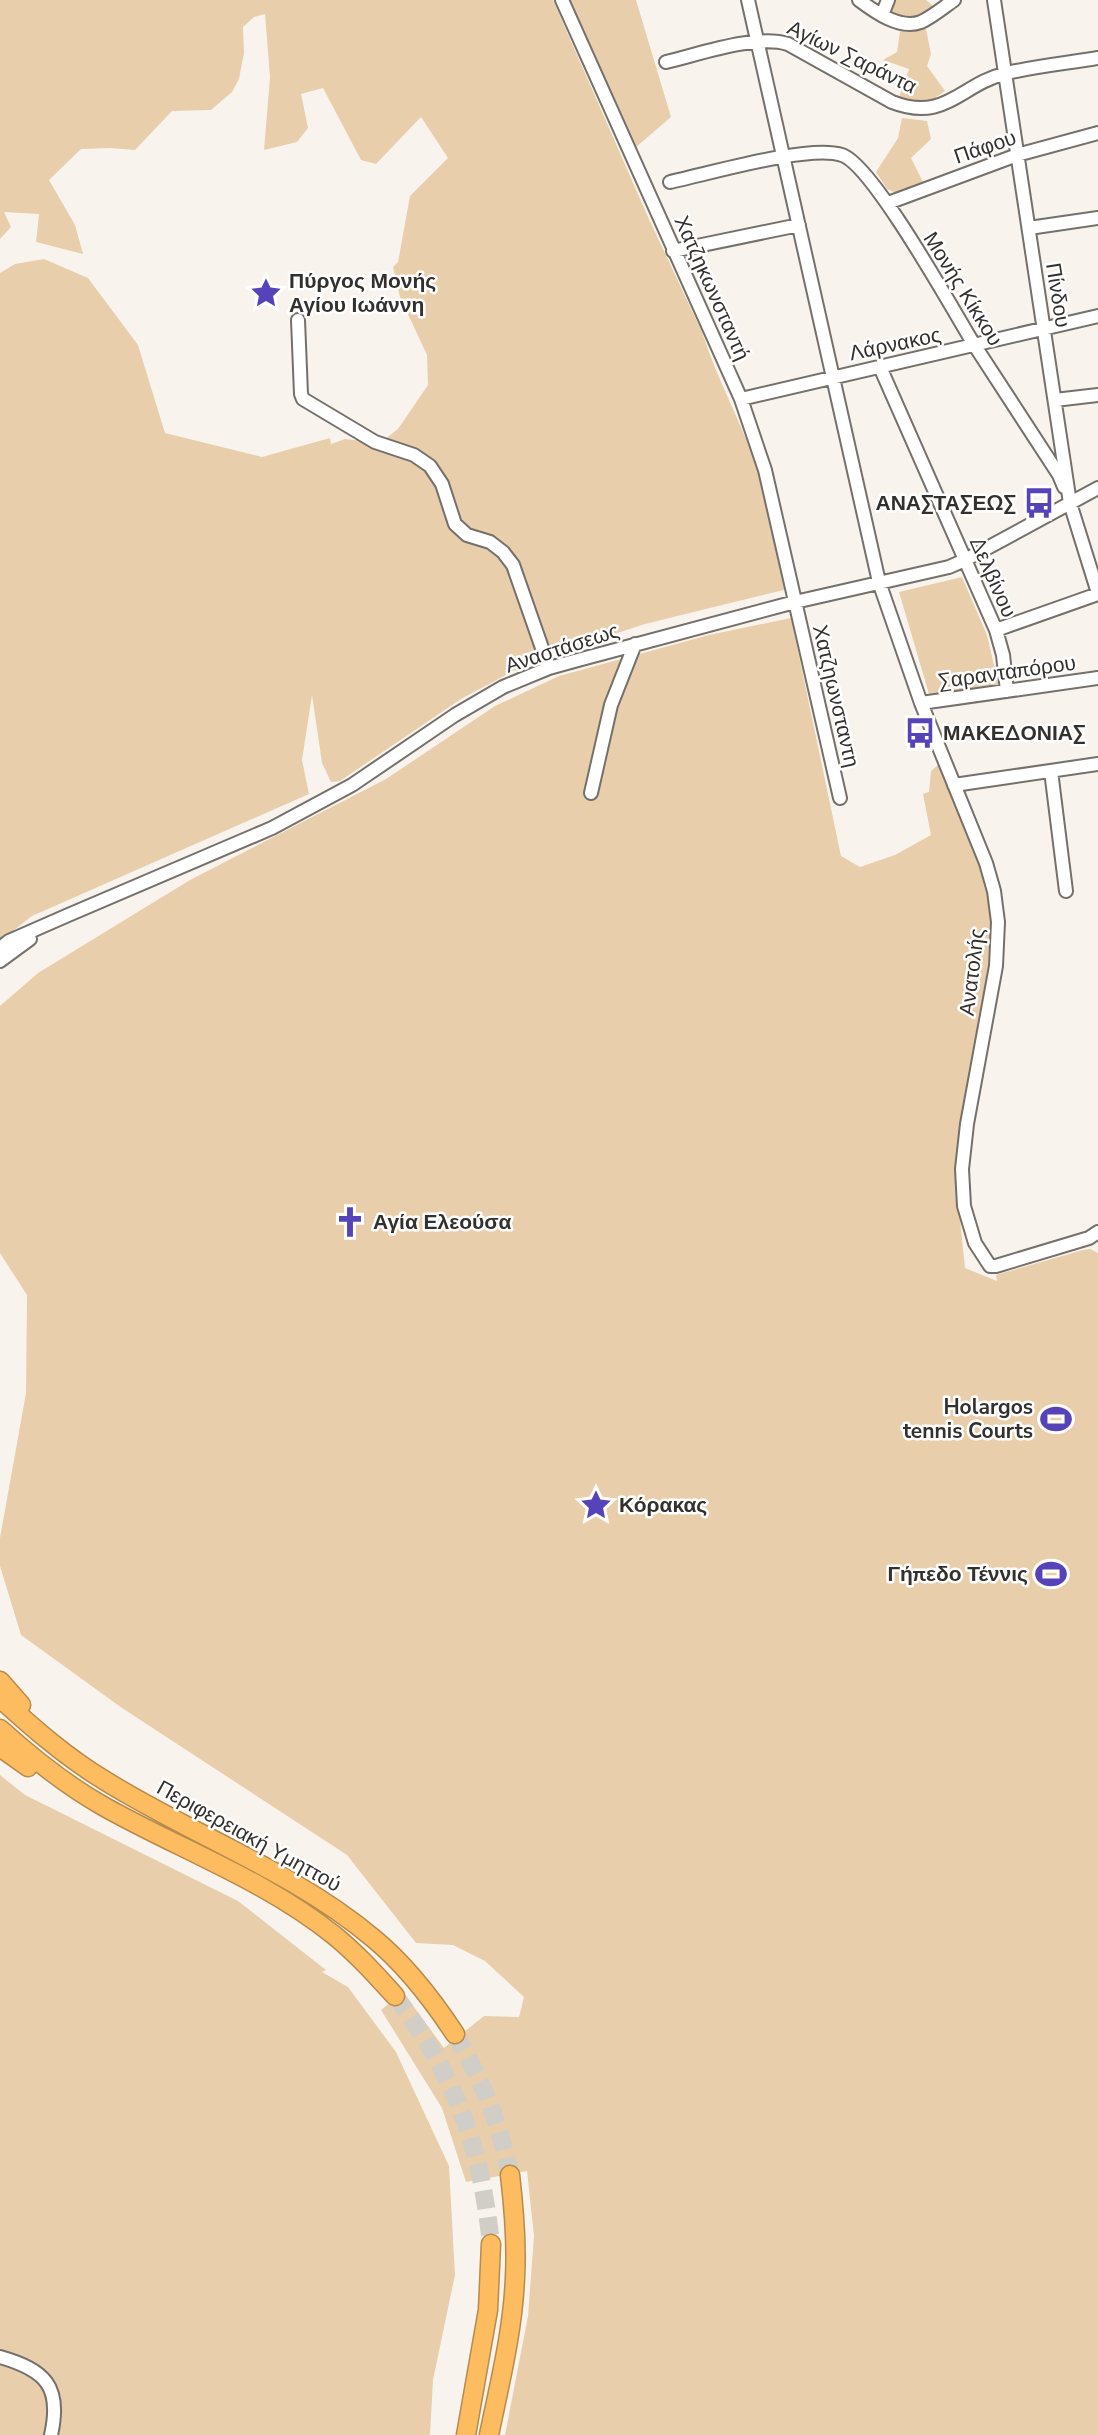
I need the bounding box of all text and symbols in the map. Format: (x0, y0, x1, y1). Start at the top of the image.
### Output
street label: Αγίων Σαράντα (783, 14, 921, 100)
street label: Πάφου (950, 123, 1020, 171)
street label: Χατζηκωνσταντή (668, 211, 756, 365)
street label: Μονής Κίκκου (917, 227, 1009, 351)
street label: Πίνδου (1039, 261, 1077, 329)
place label: Πύργος Μονής Αγίου Ιωάννη (289, 267, 436, 319)
place icon: Πύργος Μονής Αγίου Ιωάννη (249, 276, 283, 310)
street label: Λάρνακος (847, 321, 943, 367)
bus stop icon: ΑΝΑΣΤΑΣΕΩΣ (1022, 486, 1056, 520)
place label: ΑΝΑΣΤΑΣΕΩΣ (875, 489, 1016, 517)
street label: Δελβίνου (963, 532, 1023, 622)
street label: Αναστάσεως (501, 616, 623, 680)
street label: Χατζηωνσταντη (806, 622, 866, 770)
street label: Σαρανταπόρου (936, 648, 1078, 696)
bus stop icon: ΜΑΚΕΔΟΝΙΑΣ (903, 716, 937, 750)
place label: ΜΑΚΕΔΟΝΙΑΣ (943, 719, 1086, 747)
street label: Ανατολής (953, 927, 991, 1017)
church icon: Αγία Ελεούσα (333, 1205, 367, 1239)
place label: Αγία Ελεούσα (373, 1208, 512, 1236)
place label: Holargos tennis Courts (903, 1393, 1033, 1445)
sports icon: Holargos tennis Courts (1039, 1402, 1073, 1436)
place icon: Κόρακας (579, 1488, 613, 1522)
place label: Κόρακας (619, 1491, 707, 1519)
sports icon: Γήπεδο Τέννις (1034, 1557, 1068, 1591)
place label: Γήπεδο Τέννις (888, 1560, 1028, 1588)
street label: Περιφερειακή Υμηττού (152, 1774, 346, 1898)

